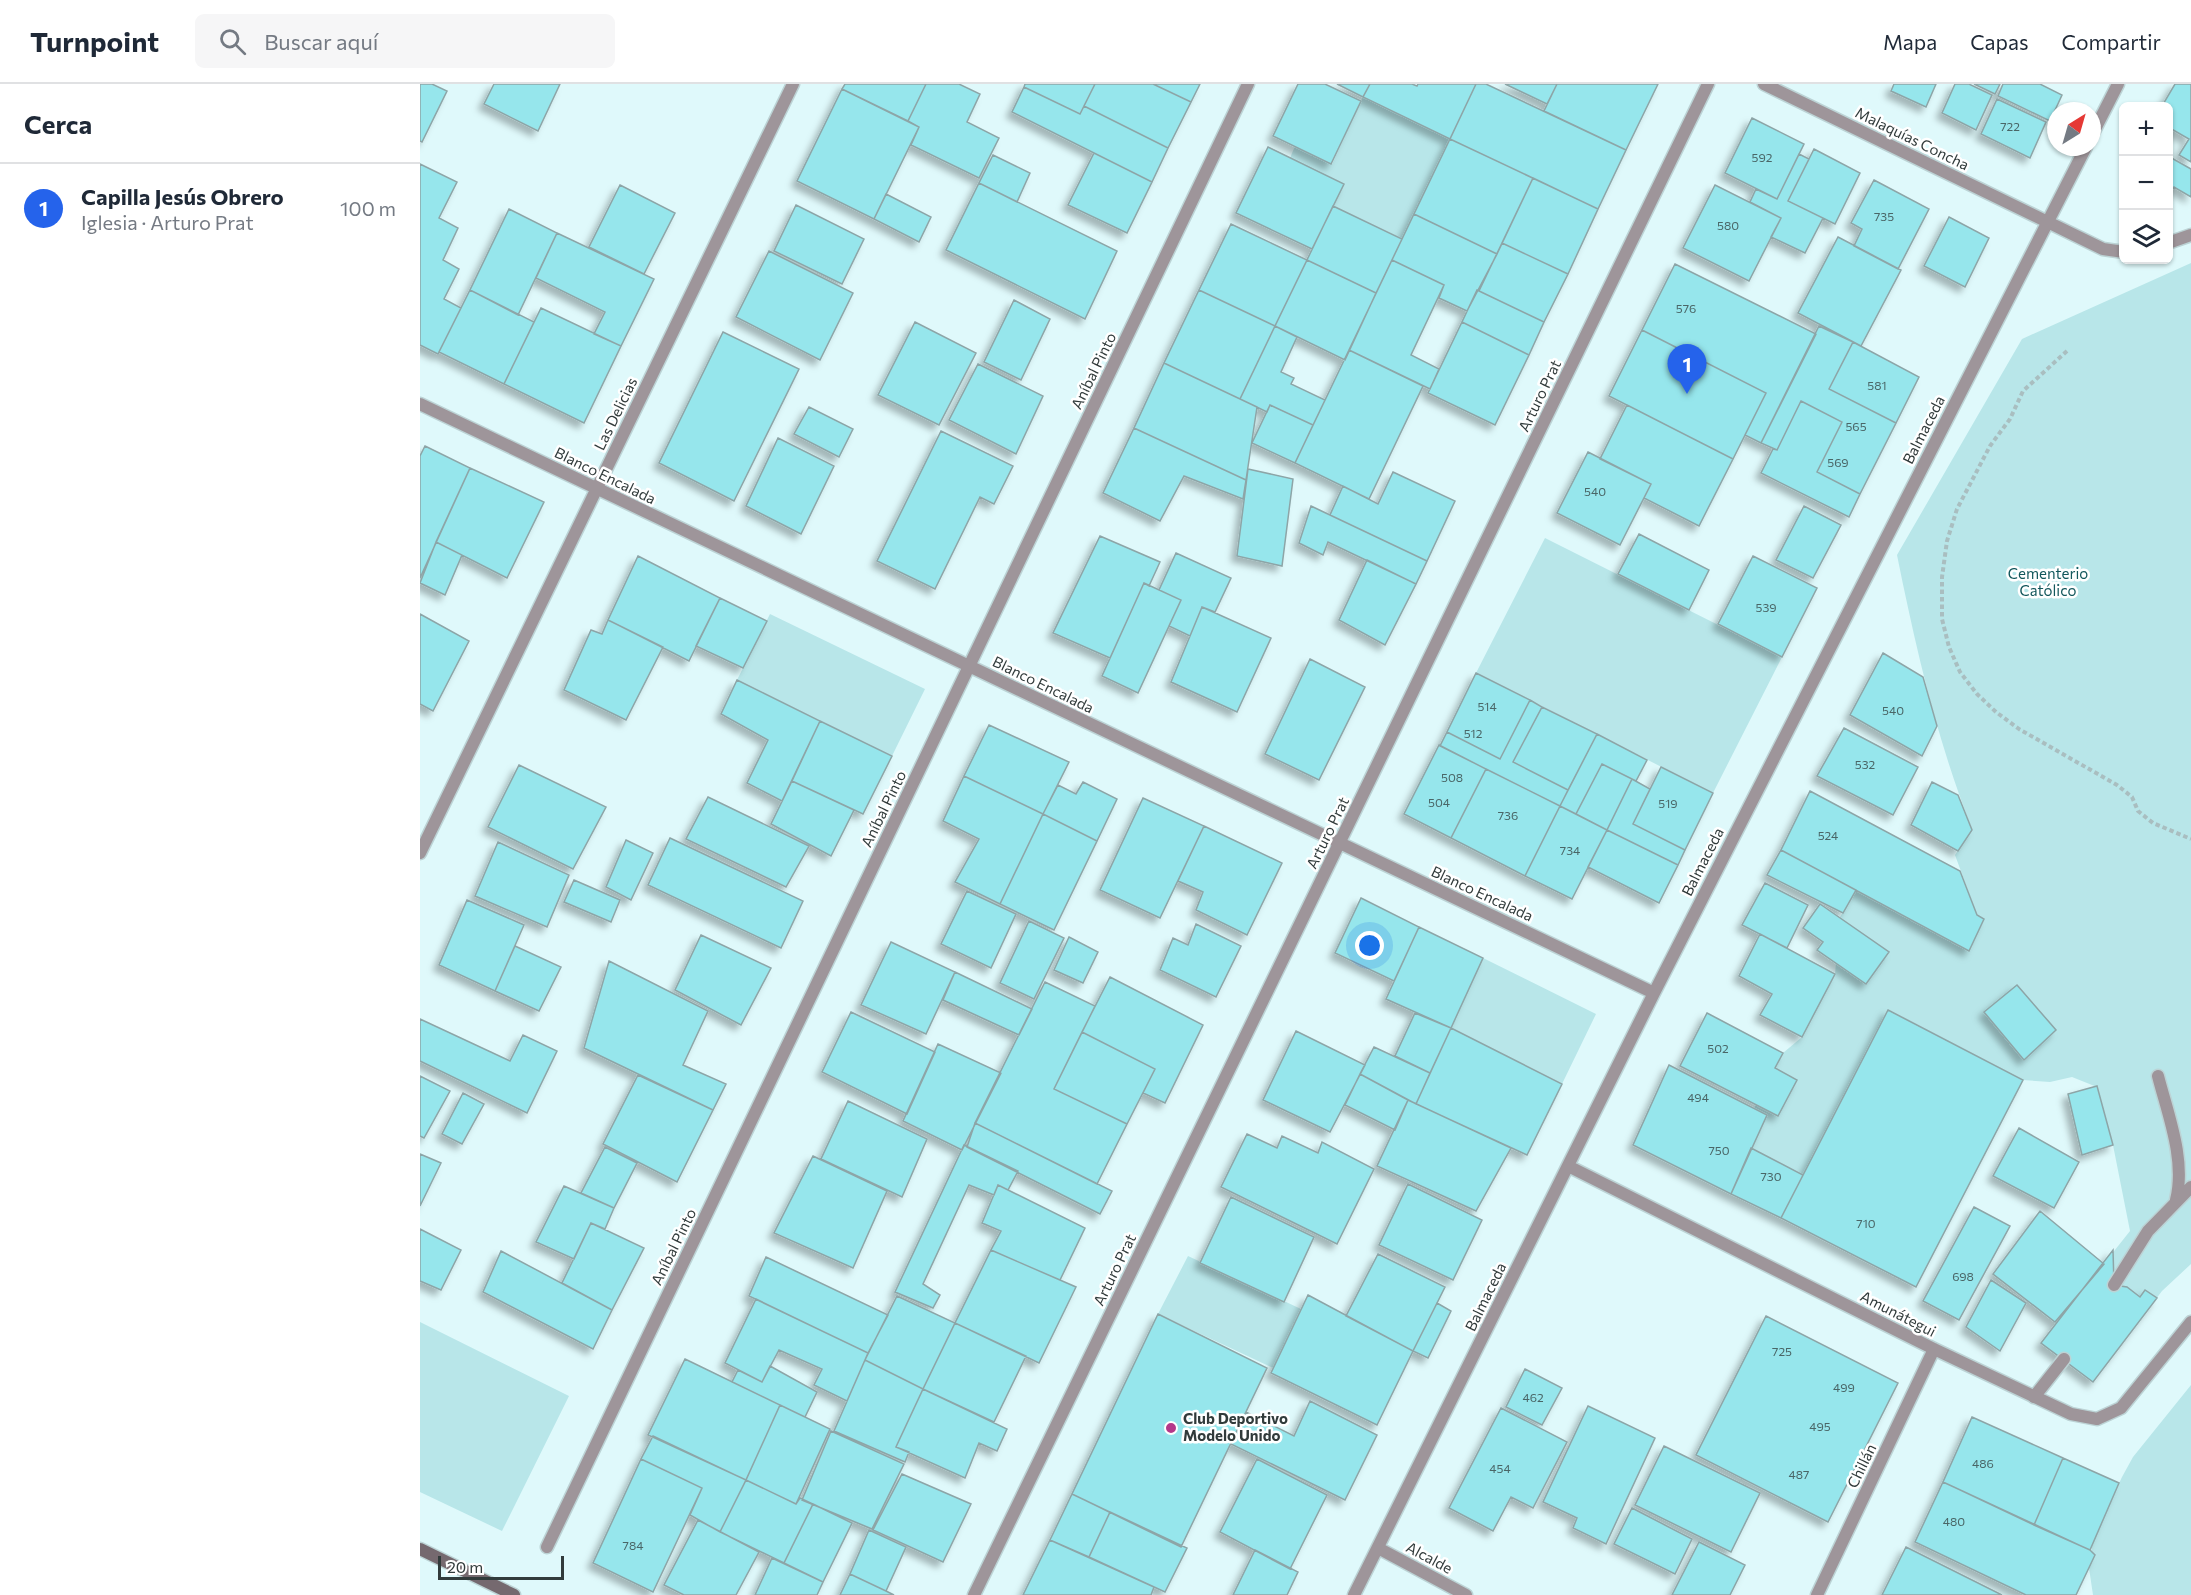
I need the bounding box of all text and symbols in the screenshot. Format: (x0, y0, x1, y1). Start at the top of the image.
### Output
search box (195, 14, 615, 68)
text: Turnpoint (30, 24, 159, 58)
icon: search (216, 25, 249, 58)
text: Buscar aquí (264, 28, 378, 55)
text: Mapa (1883, 29, 1937, 54)
text: Capas (1970, 29, 2029, 54)
text: Compartir (2062, 29, 2161, 54)
north arrow (2047, 102, 2101, 156)
map controls (2119, 102, 2173, 264)
button: + (2119, 102, 2173, 156)
street label: Malaquías Concha (1853, 103, 1972, 173)
text: Cerca (24, 108, 92, 139)
house number: 722 (2000, 119, 2020, 133)
house number: 592 (1752, 150, 1773, 164)
button: − (2119, 156, 2173, 210)
text: Capilla Jesús Obrero (81, 183, 284, 210)
text: 1 (39, 196, 48, 220)
text: 100 m (340, 196, 396, 220)
house number: 735 (1874, 209, 1894, 223)
text: Iglesia · Arturo Prat (81, 210, 254, 234)
button: layers (2119, 210, 2173, 264)
house number: 580 (1717, 218, 1739, 232)
house number: 576 (1676, 301, 1696, 315)
street label: Aníbal Pinto (1067, 329, 1119, 412)
pin: 1 (1668, 344, 1706, 394)
street label: Arturo Prat (1514, 357, 1564, 434)
street label: Las Delicias (590, 374, 641, 453)
house number: 581 (1867, 378, 1887, 392)
street label: Balmaceda (1898, 392, 1948, 467)
house number: 565 (1845, 419, 1867, 433)
street label: Blanco Encalada (552, 443, 659, 507)
house number: 569 (1827, 455, 1849, 469)
house number: 540 (1584, 484, 1606, 498)
park label: Cementerio Católico (2008, 564, 2088, 599)
house number: 539 (1755, 600, 1777, 614)
street label: Blanco Encalada (990, 652, 1097, 716)
house number: 514 (1477, 699, 1497, 713)
house number: 540 (1882, 703, 1904, 717)
house number: 512 (1464, 726, 1483, 740)
house number: 532 (1855, 757, 1876, 771)
street label: Aníbal Pinto (857, 767, 909, 850)
house number: 508 (1441, 770, 1463, 784)
street label: Arturo Prat (1302, 794, 1352, 871)
house number: 504 (1428, 795, 1450, 809)
house number: 519 (1658, 796, 1678, 810)
house number: 736 (1498, 808, 1518, 822)
street label: Balmaceda (1677, 824, 1727, 899)
house number: 524 (1818, 828, 1838, 842)
house number: 734 (1560, 843, 1580, 857)
street label: Blanco Encalada (1429, 862, 1536, 925)
your location (1355, 931, 1384, 960)
house number: 502 (1707, 1041, 1729, 1055)
house number: 494 (1687, 1090, 1709, 1104)
house number: 750 (1708, 1143, 1730, 1157)
house number: 730 (1760, 1169, 1782, 1183)
street label: Aníbal Pinto (647, 1205, 699, 1288)
house number: 710 (1856, 1216, 1876, 1230)
street label: Arturo Prat (1089, 1231, 1139, 1308)
street label: Balmaceda (1461, 1259, 1509, 1334)
house number: 698 (1952, 1269, 1974, 1283)
street label: Amunátegui (1858, 1286, 1939, 1340)
house number: 725 (1772, 1344, 1792, 1358)
house number: 499 (1833, 1380, 1855, 1394)
house number: 462 (1522, 1390, 1544, 1404)
place label: Club Deportivo Modelo Unido (1183, 1409, 1288, 1444)
house number: 495 (1809, 1419, 1831, 1433)
marker: Club Deportivo Modelo Unido (1164, 1421, 1178, 1435)
street label: Chillán (1843, 1441, 1879, 1491)
house number: 486 (1972, 1456, 1994, 1470)
house number: 454 (1489, 1461, 1511, 1475)
house number: 487 (1789, 1467, 1809, 1481)
house number: 480 (1943, 1514, 1965, 1528)
street label: Alcalde (1403, 1537, 1456, 1577)
house number: 784 (623, 1538, 643, 1552)
scale bar (438, 1553, 564, 1580)
text: 20 m (447, 1557, 483, 1576)

